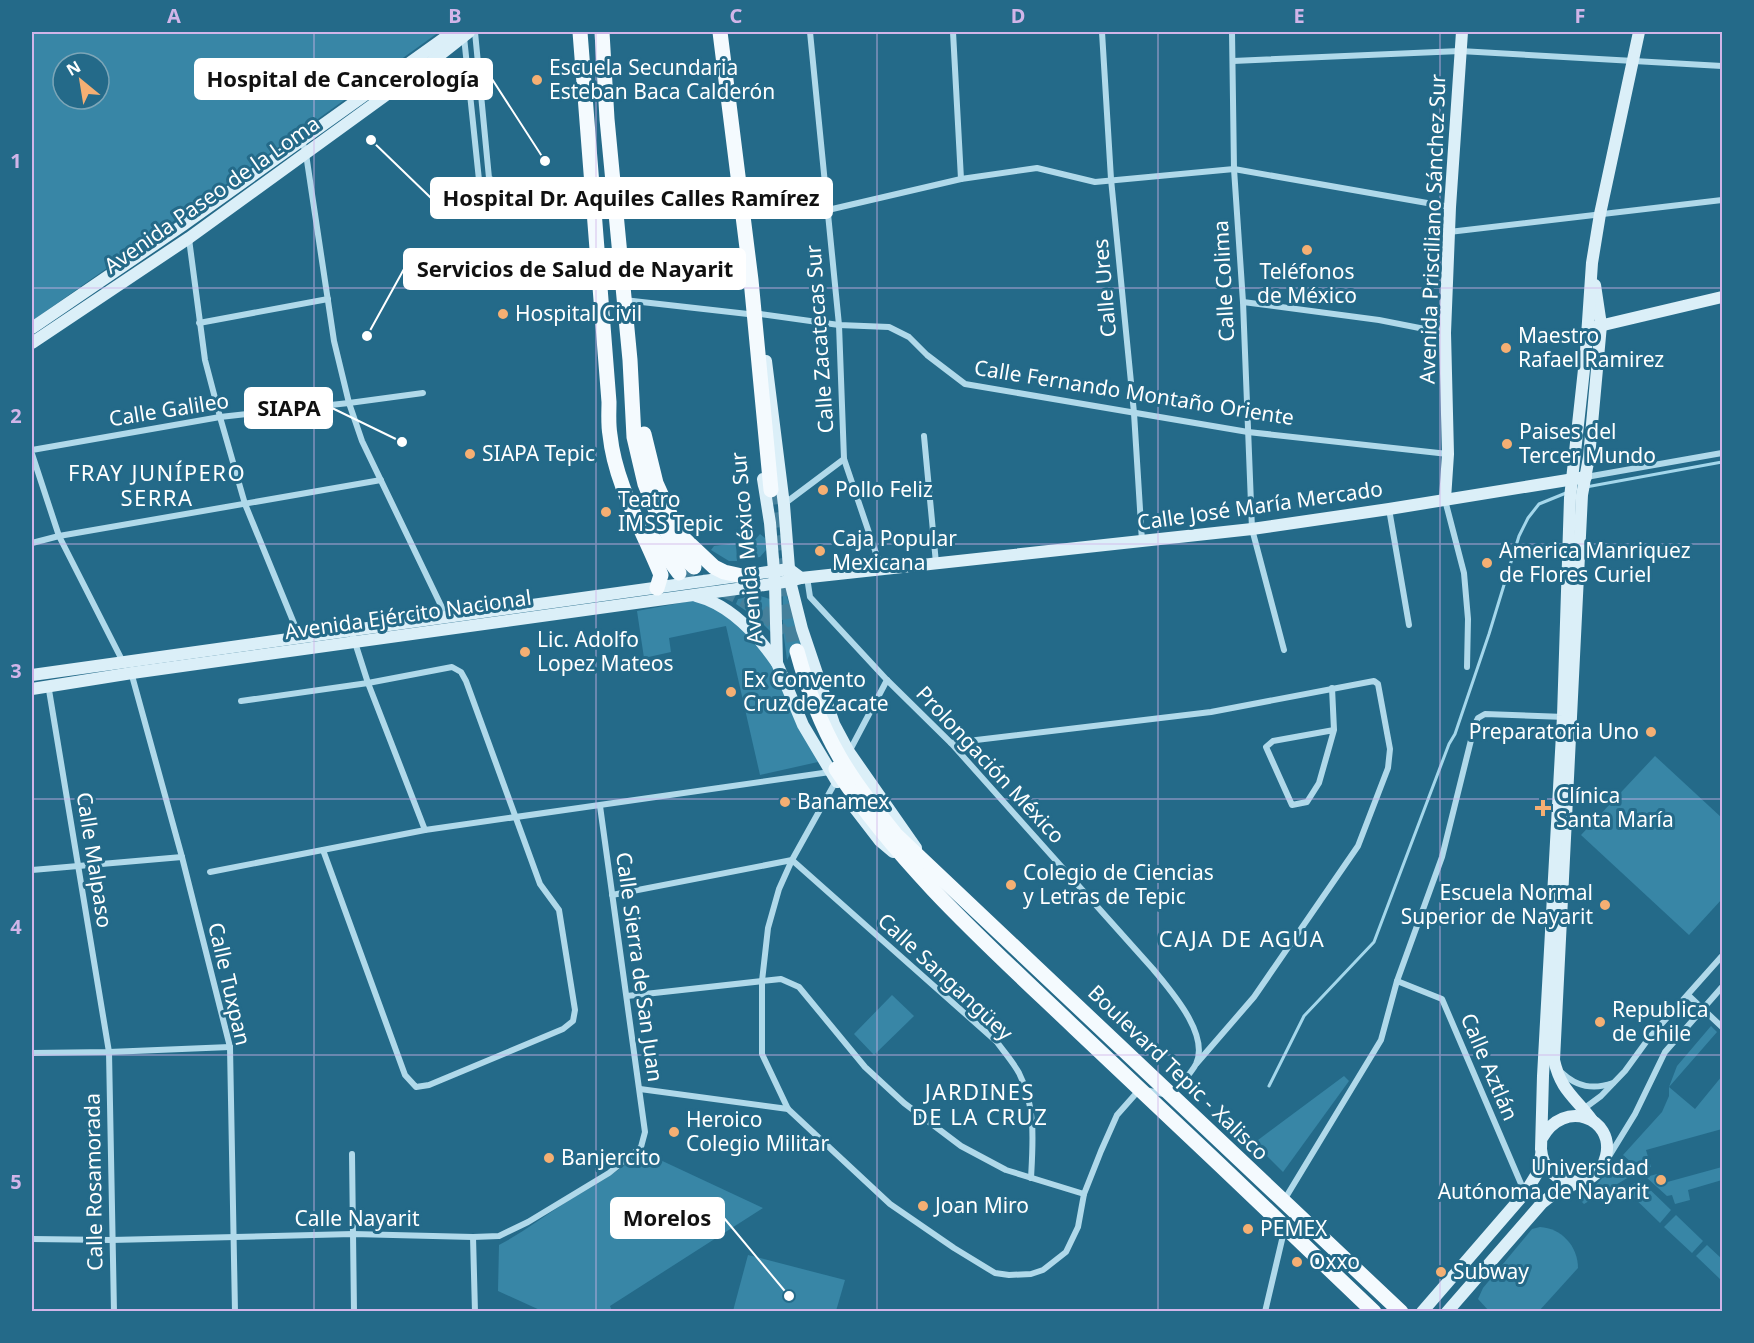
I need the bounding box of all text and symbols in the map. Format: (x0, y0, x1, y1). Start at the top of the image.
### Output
text: A (167, 2, 181, 29)
text: B (448, 2, 462, 29)
text: C (730, 2, 743, 29)
text: D (1011, 2, 1025, 29)
text: E (1293, 2, 1305, 29)
text: F (1575, 2, 1585, 29)
north arrow (51, 51, 111, 111)
place label: Escuela Secundaria Esteban Baca Calderón (549, 53, 775, 105)
text: N (62, 55, 85, 81)
callout: Hospital de Cancerología (195, 59, 492, 99)
text: Hospital de Cancerología (206, 63, 480, 93)
marker: Escuela Secundaria Esteban Baca Calderón (530, 73, 544, 87)
street label: Avenida Prisciliano Sánchez Sur (1413, 73, 1451, 384)
street label: Avenida Paseo de la Loma (98, 109, 325, 279)
text: 1 (10, 147, 22, 174)
callout: Hospital Dr. Aquiles Calles Ramírez (431, 178, 832, 218)
text: Hospital Dr. Aquiles Calles Ramírez (443, 182, 820, 212)
street label: Calle Colima (1206, 220, 1240, 342)
street label: Calle Ures (1086, 238, 1122, 338)
marker: Teléfonos de México (1300, 243, 1314, 257)
street label: Calle Zacatecas Sur (798, 244, 840, 434)
callout: Servicios de Salud de Nayarit (404, 249, 745, 289)
text: Servicios de Salud de Nayarit (417, 253, 733, 283)
place label: Teléfonos de México (1257, 257, 1357, 309)
place label: Hospital Civil (515, 299, 642, 327)
marker: Hospital Civil (496, 307, 510, 321)
place label: Maestro Rafael Ramirez (1518, 321, 1664, 373)
marker: Maestro Rafael Ramirez (1499, 341, 1513, 355)
street label: Calle Fernando Montaño Oriente (972, 353, 1296, 431)
street label: Calle Galileo (107, 386, 231, 432)
callout: SIAPA (245, 388, 332, 428)
text: SIAPA (257, 392, 322, 422)
text: 2 (10, 402, 22, 429)
place label: Paises del Tercer Mundo (1519, 417, 1656, 469)
marker: Paises del Tercer Mundo (1500, 437, 1514, 451)
place label: SIAPA Tepic (482, 439, 595, 467)
marker: SIAPA Tepic (463, 447, 477, 461)
street label: Avenida México Sur (724, 450, 768, 645)
district label: FRAY JUNÍPERO SERRA (68, 457, 246, 512)
street label: Calle José María Mercado (1135, 474, 1384, 536)
place label: Pollo Feliz (835, 475, 933, 503)
marker: Pollo Feliz (816, 483, 830, 497)
place label: Teatro IMSS Tepic (618, 485, 723, 537)
marker: Teatro IMSS Tepic (599, 505, 613, 519)
place label: Caja Popular Mexicana (832, 524, 957, 576)
place label: America Manriquez de Flores Curiel (1499, 536, 1691, 588)
marker: Caja Popular Mexicana (813, 544, 827, 558)
marker: America Manriquez de Flores Curiel (1480, 556, 1494, 570)
street label: Avenida Ejército Nacional (283, 583, 533, 645)
place label: Lic. Adolfo Lopez Mateos (537, 625, 674, 677)
marker: Lic. Adolfo Lopez Mateos (518, 645, 532, 659)
text: 3 (10, 657, 22, 684)
place label: Ex Convento Cruz de Zacate (743, 665, 889, 717)
street label: Prolongación México (910, 679, 1071, 849)
marker: Ex Convento Cruz de Zacate (724, 685, 738, 699)
place label: Preparatoria Uno (1469, 717, 1639, 745)
marker: Preparatoria Uno (1644, 725, 1658, 739)
place label: Clínica Santa María (1556, 781, 1674, 833)
place label: Banamex (797, 787, 889, 815)
street label: Calle Malpaso (70, 790, 120, 930)
marker: Banamex (778, 795, 792, 809)
marker: Clínica Santa María (1534, 799, 1552, 817)
street label: Calle Sierra de San Juan (610, 850, 670, 1083)
place label: Colegio de Ciencias y Letras de Tepic (1023, 858, 1214, 910)
marker: Colegio de Ciencias y Letras de Tepic (1004, 878, 1018, 892)
place label: Escuela Normal Superior de Nayarit (1401, 878, 1593, 930)
marker: Escuela Normal Superior de Nayarit (1598, 898, 1612, 912)
street label: Calle Sangangüey (872, 906, 1019, 1046)
text: 4 (10, 913, 22, 940)
street label: Calle Tuxpan (202, 919, 258, 1048)
district label: CAJA DE AGUA (1159, 923, 1325, 953)
street label: Boulevard Tepic - Xalisco (1082, 978, 1275, 1166)
place label: Republica de Chile (1612, 995, 1708, 1047)
street label: Calle Aztlán (1455, 1009, 1525, 1125)
marker: Republica de Chile (1593, 1015, 1607, 1029)
district label: JARDINES DE LA CRUZ (912, 1076, 1048, 1131)
street label: Calle Rosamorada (77, 1093, 109, 1271)
place label: Heroico Colegio Militar (686, 1105, 829, 1157)
marker: Heroico Colegio Militar (667, 1125, 681, 1139)
place label: Banjercito (561, 1143, 661, 1171)
marker: Banjercito (542, 1151, 556, 1165)
place label: Universidad Autónoma de Nayarit (1438, 1153, 1649, 1205)
text: 5 (10, 1168, 22, 1195)
marker: Universidad Autónoma de Nayarit (1654, 1173, 1668, 1187)
place label: Joan Miro (933, 1191, 1029, 1219)
callout: Morelos (611, 1198, 724, 1238)
marker: Joan Miro (916, 1199, 930, 1213)
text: Morelos (623, 1202, 711, 1232)
street label: Calle Nayarit (294, 1204, 420, 1232)
place label: PEMEX (1260, 1214, 1328, 1242)
marker: PEMEX (1241, 1222, 1255, 1236)
place label: Oxxo (1309, 1247, 1360, 1275)
marker: Oxxo (1290, 1255, 1304, 1269)
place label: Subway (1453, 1257, 1529, 1285)
marker: Subway (1434, 1265, 1448, 1279)

